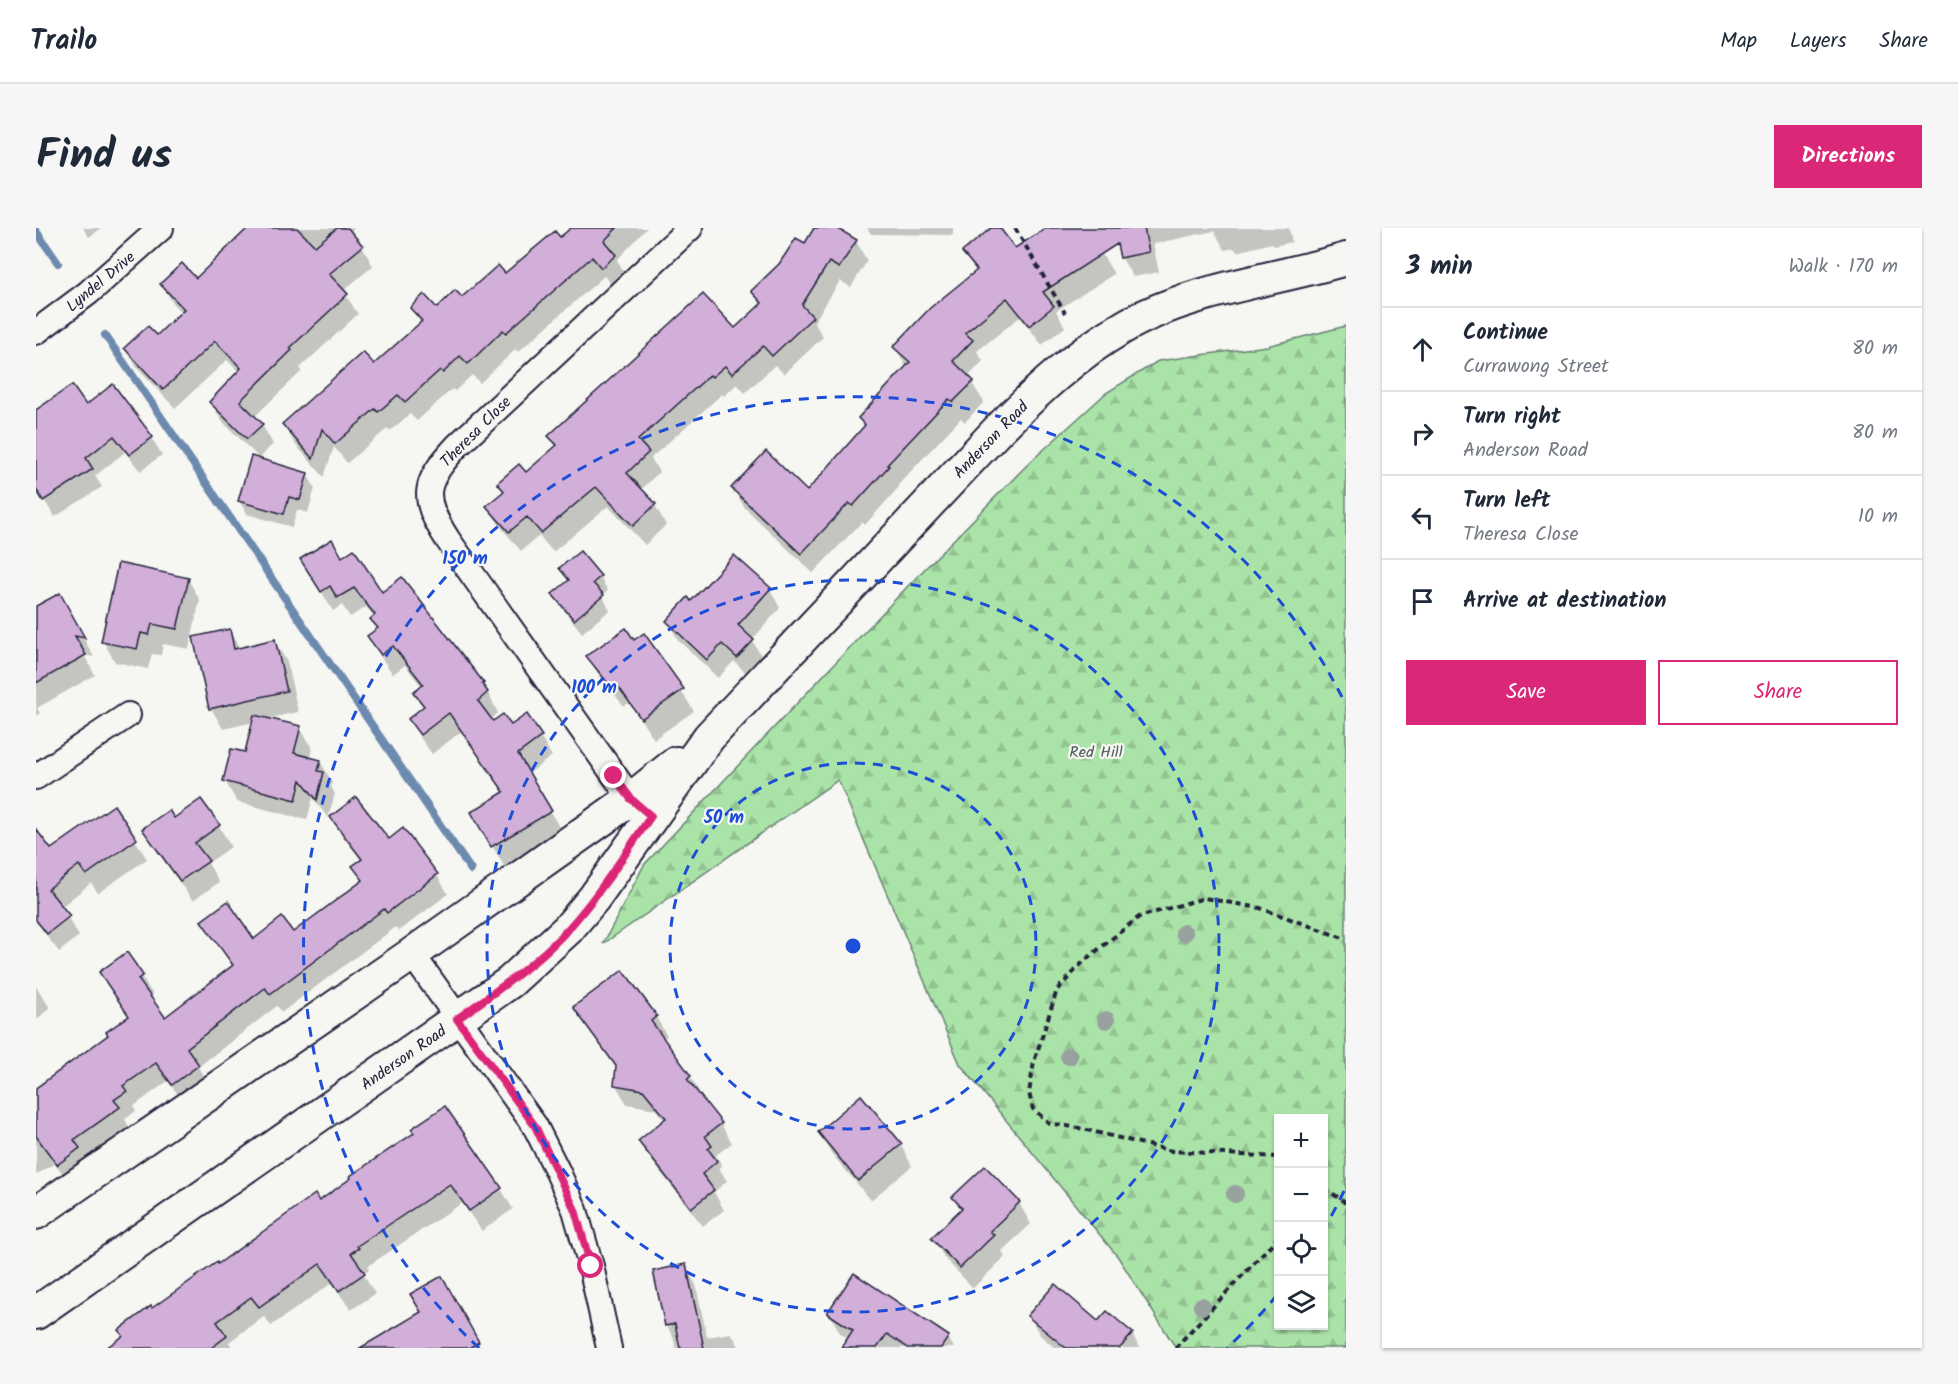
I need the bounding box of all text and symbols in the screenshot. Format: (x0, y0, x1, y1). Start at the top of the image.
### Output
text: Trailo (30, 19, 97, 64)
text: Map (1720, 25, 1757, 58)
text: Layers (1790, 25, 1846, 58)
text: Share (1879, 25, 1928, 58)
text: Find us (36, 123, 172, 190)
button: Directions (1774, 125, 1922, 188)
street label: Lyndel Drive (61, 246, 141, 319)
text: 3 min (1406, 246, 1473, 288)
text: Walk · 170 m (1788, 251, 1898, 283)
text: Continue (1463, 316, 1548, 351)
icon: ahead (1406, 333, 1439, 366)
text: 80 m (1852, 333, 1898, 365)
text: Currawong Street (1463, 351, 1609, 383)
street label: Theresa Close (435, 391, 518, 474)
street label: Anderson Road (947, 395, 1035, 485)
text: Turn right (1463, 400, 1561, 435)
icon: right (1406, 417, 1439, 450)
text: 80 m (1852, 417, 1898, 449)
text: Anderson Road (1463, 435, 1588, 467)
text: Turn left (1463, 484, 1550, 519)
icon: left (1406, 501, 1439, 534)
text: 10 m (1858, 501, 1898, 533)
text: Theresa Close (1463, 519, 1578, 551)
text: 150 m (442, 545, 488, 574)
text: Arrive at destination (1463, 584, 1666, 619)
icon: arrive (1406, 585, 1439, 618)
button: Save (1406, 660, 1646, 725)
button: Share (1658, 660, 1898, 725)
text: 100 m (571, 674, 617, 703)
park label: Red Hill (1069, 740, 1123, 765)
route end (600, 762, 626, 788)
text: 50 m (703, 804, 744, 833)
centre of rings (843, 936, 863, 956)
street label: Anderson Road (356, 1019, 453, 1097)
map controls (1274, 1114, 1328, 1330)
button: + (1274, 1114, 1328, 1168)
button: − (1274, 1168, 1328, 1222)
button: locate (1274, 1222, 1328, 1276)
route start (577, 1252, 603, 1278)
button: layers (1274, 1276, 1328, 1330)

